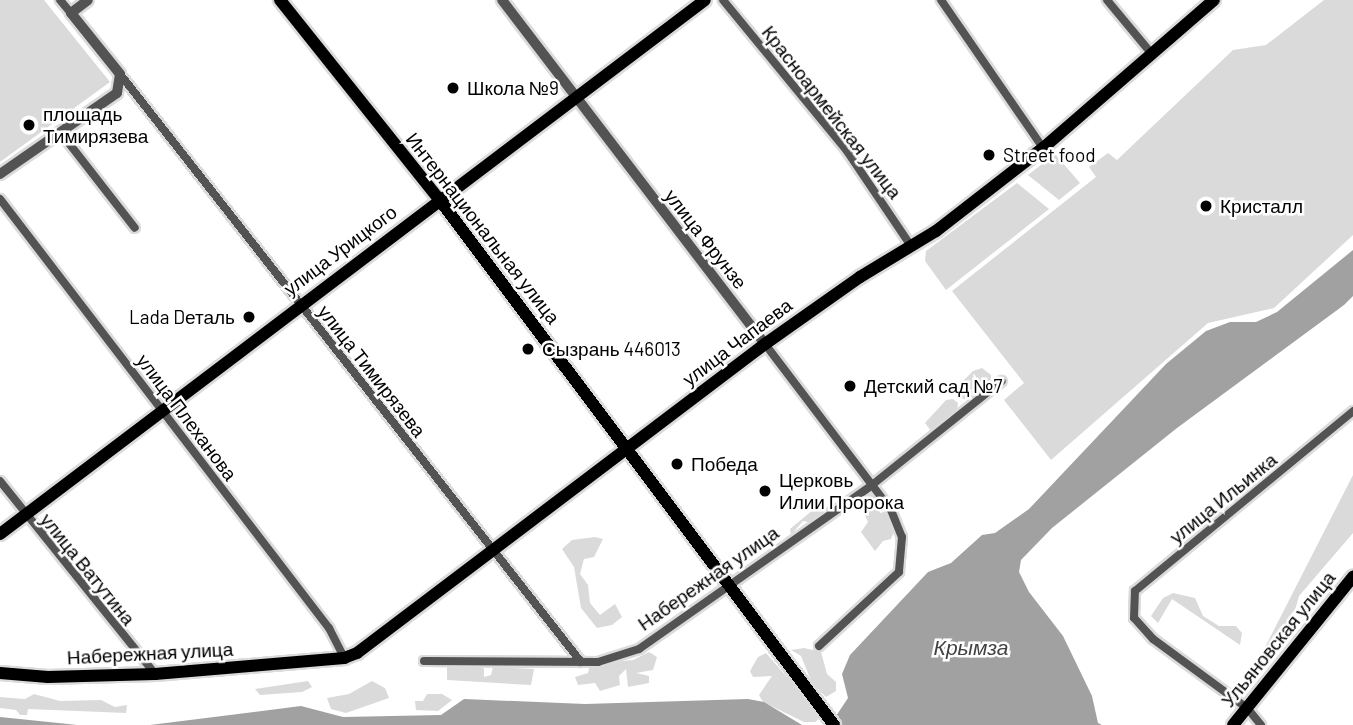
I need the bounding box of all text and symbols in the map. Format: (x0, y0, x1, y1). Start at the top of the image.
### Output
street label: Красноармейская улица (757, 21, 907, 203)
place label: Школа №9 (467, 77, 559, 99)
marker: Школа №9 (445, 80, 461, 96)
place label: площадь Тимирязева (43, 103, 148, 147)
marker: площадь Тимирязева (21, 117, 37, 133)
street label: Интернациональная улица (401, 128, 565, 328)
place label: Street food (1003, 144, 1096, 166)
marker: Street food (981, 147, 997, 163)
street label: улица Фрунзе (660, 185, 752, 293)
place label: Кристалл (1220, 195, 1303, 217)
marker: Кристалл (1198, 198, 1214, 214)
street label: улица Урицкого (279, 200, 401, 300)
street label: улица Чапаева (678, 293, 796, 391)
street label: улица Тимирязева (313, 300, 431, 442)
place label: Lada Dеталь (129, 306, 235, 328)
marker: Lada Dеталь (241, 309, 257, 325)
place label: Сызрань 446013 (542, 338, 681, 360)
marker: Сызрань 446013 (520, 341, 536, 357)
street label: улица Плеханова (132, 349, 242, 485)
place label: Детский сад №7 (864, 375, 1002, 397)
marker: Детский сад №7 (842, 378, 858, 394)
street label: улица Ильинка (1165, 448, 1281, 548)
place label: Победа (691, 453, 758, 475)
marker: Победа (669, 456, 685, 472)
place label: Церковь Илии Пророка (779, 469, 904, 513)
marker: Церковь Илии Пророка (757, 483, 773, 499)
street label: улица Ватутина (36, 508, 140, 630)
street label: Набережная улица (633, 521, 783, 635)
street label: Ульяновская улица (1216, 566, 1340, 712)
water label: Крымза (934, 634, 1008, 660)
street label: Набережная улица (66, 637, 234, 669)

